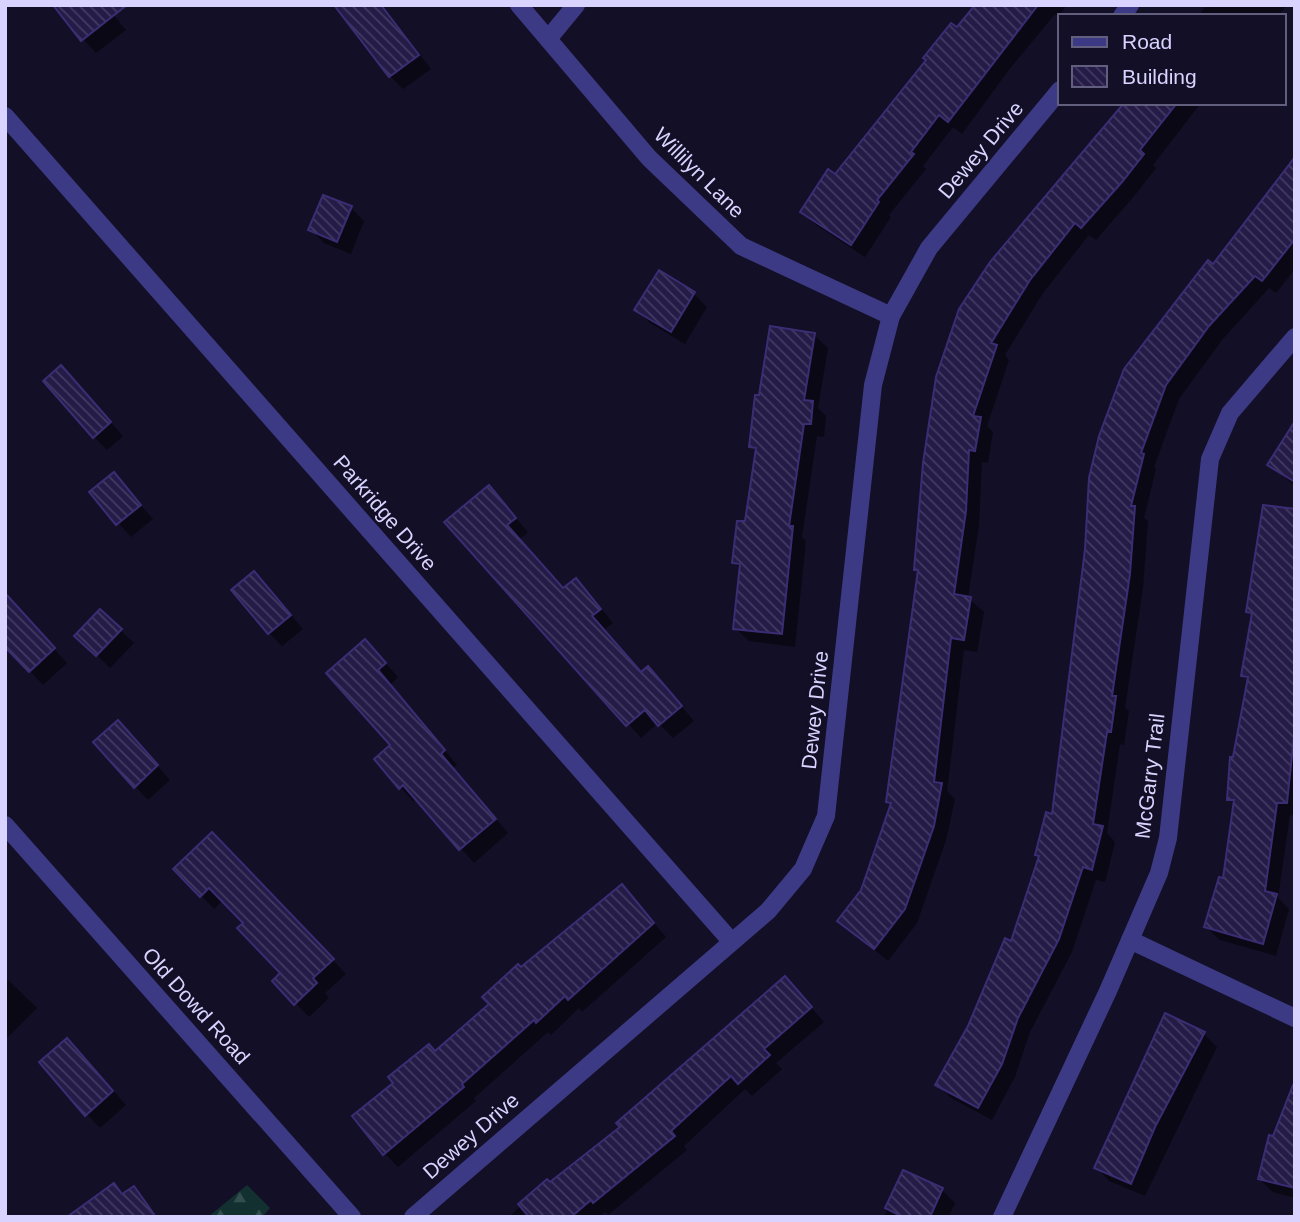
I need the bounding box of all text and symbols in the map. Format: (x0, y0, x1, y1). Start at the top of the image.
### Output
legend (1058, 14, 1286, 105)
text: Road (1122, 30, 1172, 53)
text: Building (1122, 65, 1197, 88)
street label: Dewey Drive (934, 97, 1028, 203)
street label: Willilyn Lane (650, 123, 749, 222)
street label: Parkridge Drive (329, 451, 442, 575)
street label: Dewey Drive (797, 650, 832, 770)
street label: McGarry Trail (1130, 712, 1169, 840)
street label: Old Dowd Road (138, 943, 255, 1068)
street label: Dewey Drive (418, 1088, 523, 1183)

